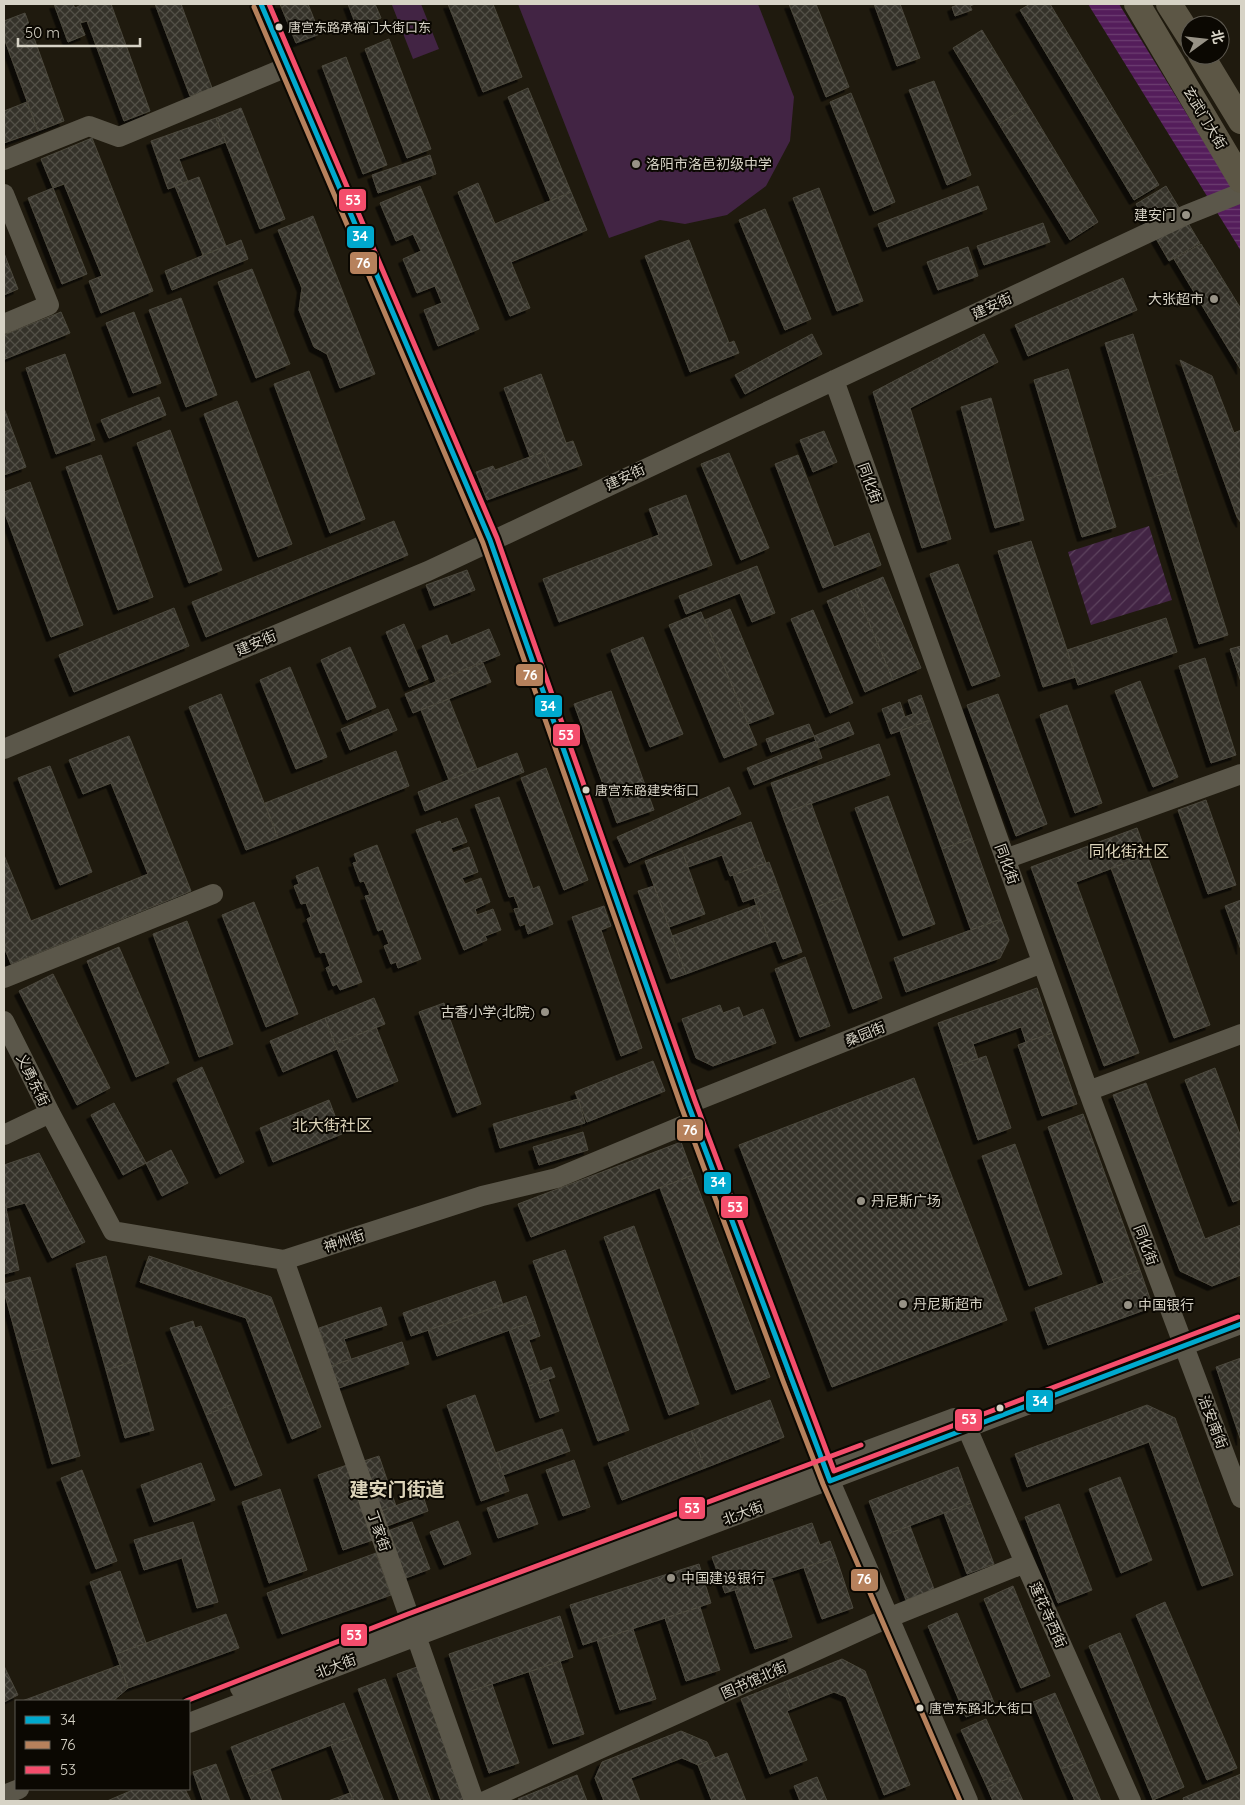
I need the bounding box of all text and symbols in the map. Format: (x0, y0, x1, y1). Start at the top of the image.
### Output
scale bar (18, 15, 140, 47)
north arrow (1180, 15, 1230, 65)
place label: 唐宫东路承福门大街口东 (288, 19, 431, 35)
marker: 唐宫东路承福门大街口东 (274, 22, 284, 32)
text: 50 m (25, 23, 60, 42)
text: 北 (1207, 28, 1228, 46)
street label: 玄武门大街 (1179, 83, 1231, 153)
place label: 洛阳市洛邑初级中学 (646, 155, 772, 173)
marker: 洛阳市洛邑初级中学 (630, 158, 642, 170)
line badge: 53 (338, 188, 367, 212)
text: 53 (345, 191, 361, 209)
place label: 建安门 (1134, 206, 1176, 224)
marker: 建安门 (1180, 209, 1192, 221)
line badge: 34 (346, 225, 375, 249)
text: 34 (352, 227, 368, 245)
line badge: 76 (349, 251, 378, 275)
text: 76 (355, 254, 371, 272)
street label: 建安街 (969, 289, 1015, 323)
place label: 大张超市 (1148, 290, 1204, 308)
marker: 大张超市 (1208, 293, 1220, 305)
street label: 建安街 (602, 460, 648, 494)
street label: 同化街 (854, 460, 886, 506)
street label: 建安街 (233, 627, 279, 659)
line badge: 76 (515, 663, 544, 687)
text: 76 (522, 666, 538, 684)
line badge: 34 (534, 694, 563, 718)
text: 34 (540, 697, 556, 715)
line badge: 53 (552, 723, 581, 747)
text: 53 (558, 726, 574, 744)
place label: 唐宫东路建安街口 (595, 782, 699, 798)
marker: 唐宫东路建安街口 (581, 785, 591, 795)
street label: 同化街 (991, 841, 1023, 887)
district label: 同化街社区 (1089, 841, 1169, 861)
place label: 古香小学(北院) (441, 1003, 535, 1021)
marker: 古香小学(北院) (539, 1006, 551, 1018)
street label: 桑园街 (842, 1018, 888, 1050)
street label: 义勇东街 (13, 1051, 53, 1109)
district label: 北大街社区 (292, 1115, 372, 1135)
line badge: 76 (676, 1118, 704, 1142)
text: 76 (682, 1121, 698, 1139)
line badge: 34 (703, 1171, 732, 1195)
text: 34 (710, 1173, 726, 1191)
place label: 丹尼斯广场 (871, 1192, 941, 1210)
line badge: 53 (720, 1195, 749, 1219)
marker: 丹尼斯广场 (855, 1195, 867, 1207)
text: 53 (727, 1198, 743, 1216)
street label: 同化街 (1130, 1222, 1162, 1268)
street label: 神州街 (321, 1226, 367, 1256)
place label: 丹尼斯超市 (913, 1295, 983, 1313)
place label: 中国银行 (1138, 1296, 1194, 1314)
marker: 丹尼斯超市 (897, 1298, 909, 1310)
marker: 中国银行 (1122, 1299, 1134, 1311)
line badge: 34 (1025, 1389, 1054, 1413)
text: 34 (1032, 1392, 1048, 1410)
street label: 治安南街 (1195, 1393, 1231, 1451)
unlabelled marker (995, 1403, 1005, 1413)
line badge: 53 (954, 1408, 983, 1432)
text: 53 (961, 1410, 977, 1428)
district label: 建安门街道 (349, 1477, 445, 1501)
line badge: 53 (678, 1496, 706, 1520)
street label: 北大街 (720, 1497, 766, 1529)
text: 53 (684, 1499, 700, 1517)
street label: 丁家街 (364, 1508, 394, 1554)
line badge: 76 (850, 1568, 879, 1592)
place label: 中国建设银行 (681, 1569, 765, 1587)
text: 76 (856, 1570, 872, 1588)
marker: 中国建设银行 (665, 1572, 677, 1584)
street label: 莲花寺西街 (1026, 1579, 1070, 1651)
line badge: 53 (340, 1623, 368, 1647)
text: 53 (346, 1626, 362, 1644)
street label: 北大街 (313, 1650, 359, 1682)
street label: 图书馆北街 (718, 1658, 790, 1702)
legend (15, 1700, 190, 1790)
place label: 唐宫东路北大街口 (929, 1700, 1033, 1716)
marker: 唐宫东路北大街口 (915, 1703, 925, 1713)
text: 34 (60, 1710, 76, 1729)
text: 76 (60, 1735, 75, 1754)
text: 53 (60, 1760, 76, 1779)

